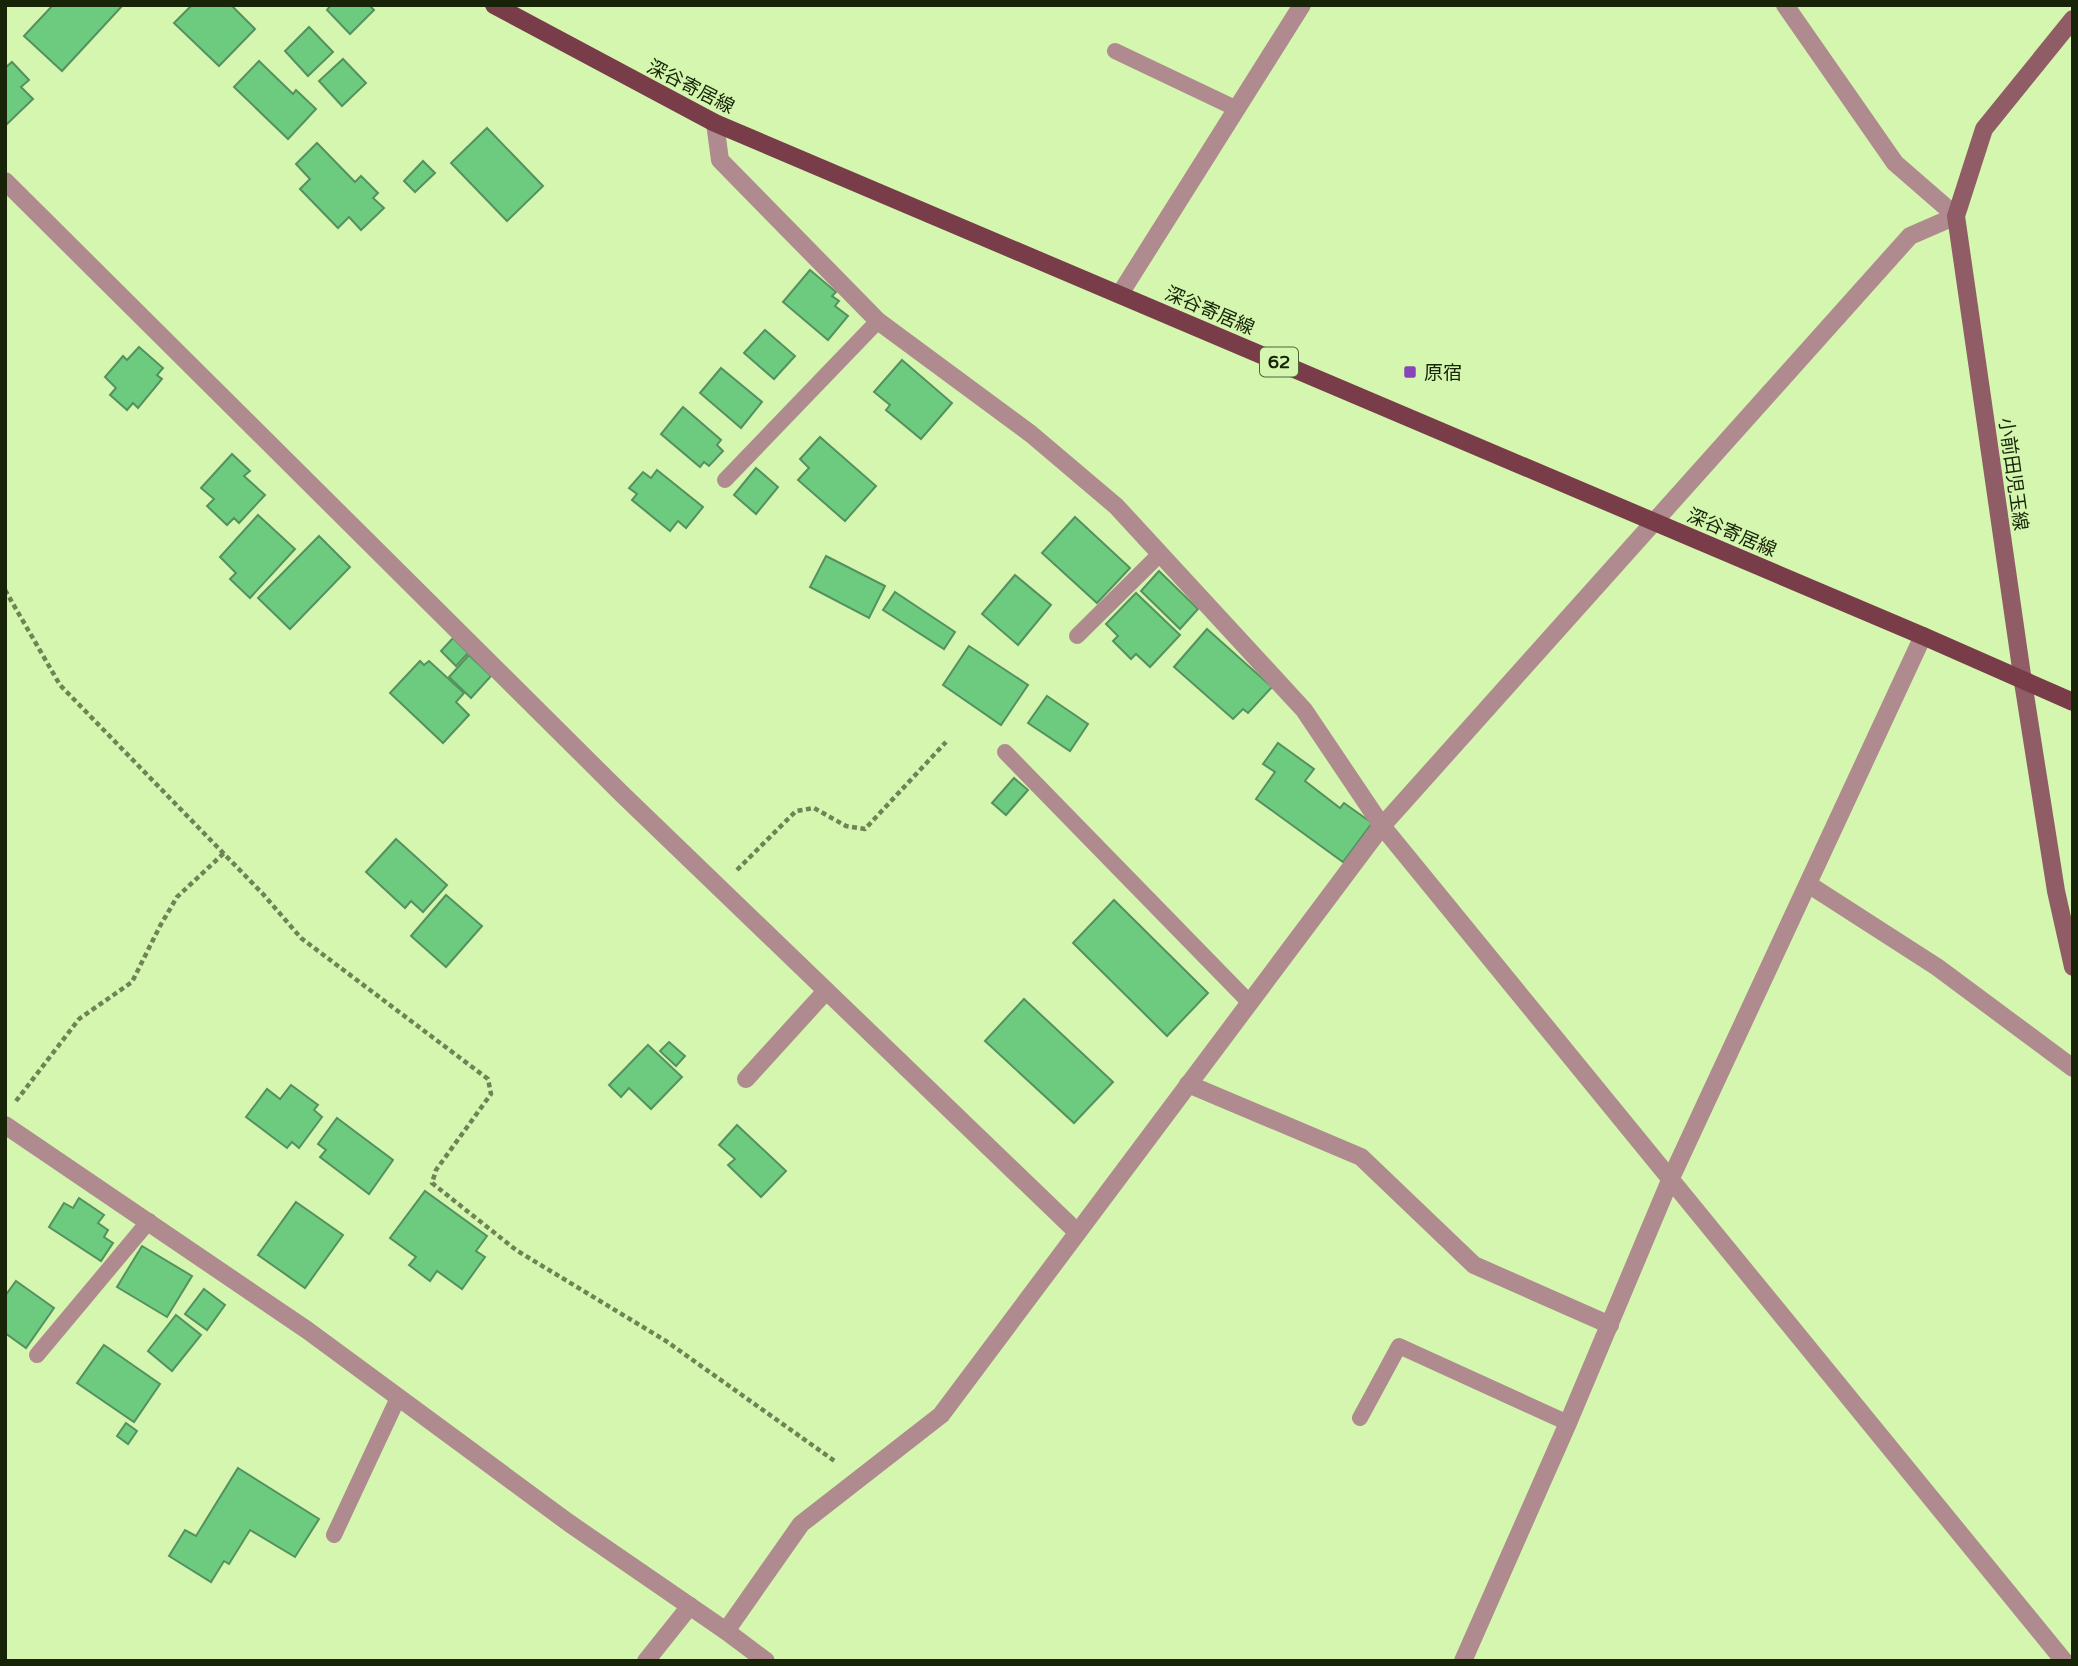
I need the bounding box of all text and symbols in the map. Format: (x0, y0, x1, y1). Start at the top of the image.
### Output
street label: 深谷寄居線 (643, 56, 738, 118)
street label: 深谷寄居線 (1162, 282, 1258, 340)
road number: 62 (1260, 348, 1298, 376)
place label: 原宿 (1424, 362, 1462, 384)
marker: 原宿 (1402, 364, 1418, 380)
street label: 小前田児玉線 (1994, 416, 2032, 532)
street label: 深谷寄居線 (1684, 504, 1780, 562)

